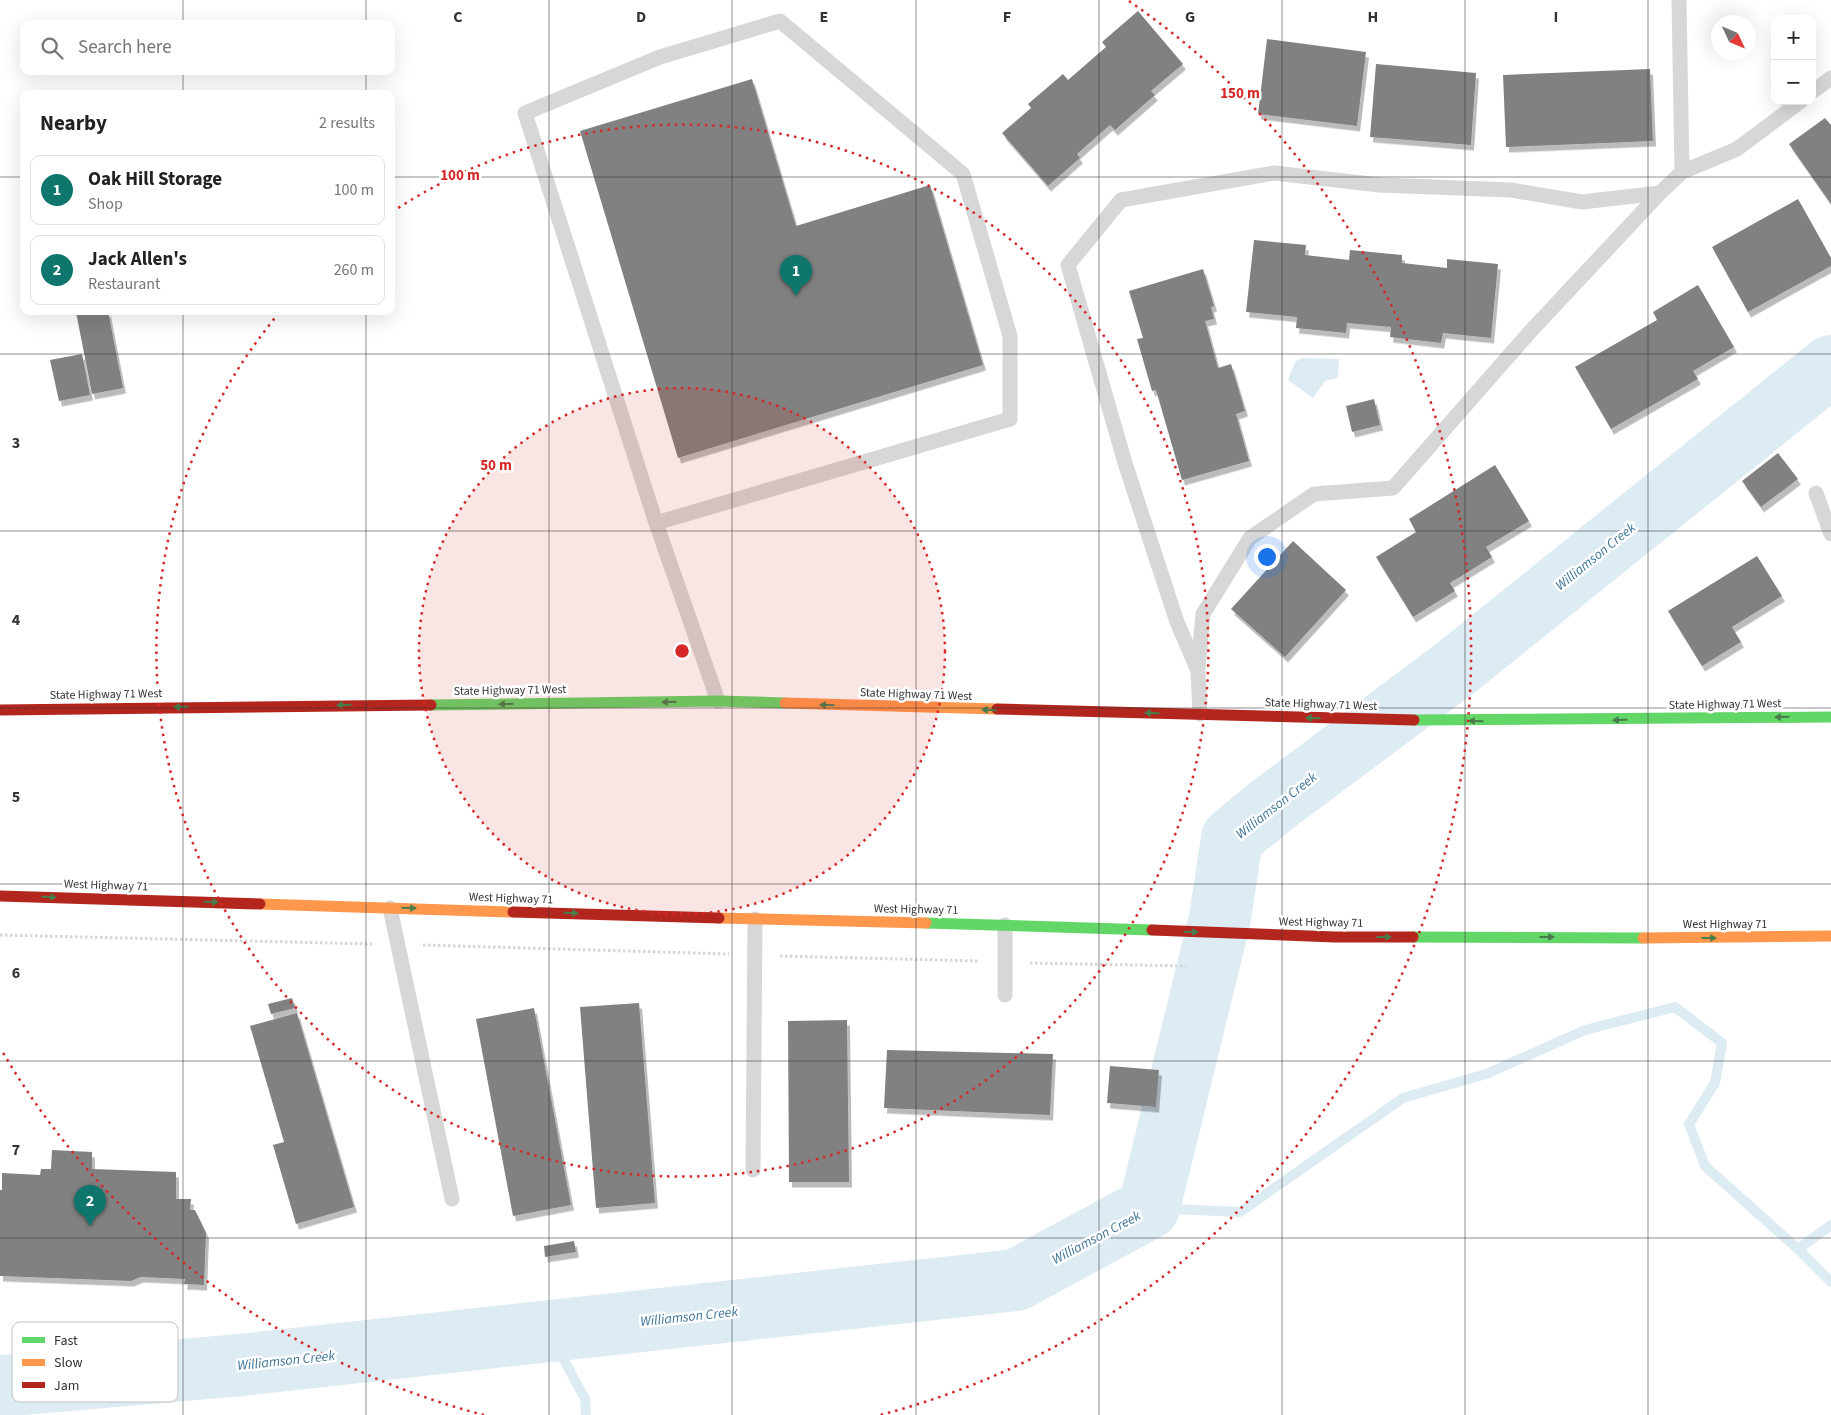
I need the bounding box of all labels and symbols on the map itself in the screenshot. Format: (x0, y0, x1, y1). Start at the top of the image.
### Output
text: C (453, 6, 463, 28)
text: D (636, 6, 646, 28)
text: E (820, 6, 828, 28)
text: F (1003, 6, 1011, 28)
text: G (1185, 6, 1195, 28)
text: H (1368, 6, 1378, 28)
text: I (1554, 6, 1558, 28)
north arrow (1711, 15, 1756, 60)
text: 150 m (1220, 83, 1260, 104)
text: 100 m (440, 165, 480, 186)
pin: 1 (780, 255, 812, 296)
text: 3 (12, 432, 20, 454)
text: 50 m (480, 455, 512, 476)
water label: Williamson Creek (1551, 518, 1640, 595)
your location (1254, 544, 1280, 570)
text: 4 (12, 609, 21, 631)
centre of rings (673, 642, 691, 660)
street label: State Highway 71 West (454, 681, 566, 700)
street label: State Highway 71 West (859, 684, 973, 705)
street label: State Highway 71 West (50, 685, 162, 704)
street label: State Highway 71 West (1264, 694, 1378, 715)
street label: State Highway 71 West (1669, 695, 1781, 714)
one-way arrow (661, 698, 677, 706)
one-way arrow (498, 700, 514, 708)
one-way arrow (336, 701, 352, 709)
one-way arrow (818, 701, 834, 709)
one-way arrow (173, 703, 189, 711)
one-way arrow (981, 705, 997, 713)
one-way arrow (1143, 709, 1159, 717)
one-way arrow (1305, 713, 1321, 721)
one-way arrow (1774, 713, 1790, 721)
one-way arrow (1612, 716, 1628, 724)
one-way arrow (1467, 717, 1483, 725)
water label: Williamson Creek (1232, 767, 1322, 844)
text: 5 (12, 786, 20, 808)
street label: West Highway 71 (63, 876, 149, 895)
street label: West Highway 71 (468, 889, 554, 908)
one-way arrow (41, 894, 57, 902)
one-way arrow (203, 898, 219, 906)
street label: West Highway 71 (874, 900, 958, 919)
one-way arrow (401, 904, 417, 912)
one-way arrow (563, 910, 579, 918)
street label: West Highway 71 (1279, 913, 1363, 932)
street label: West Highway 71 (1683, 916, 1767, 933)
one-way arrow (1183, 928, 1199, 936)
one-way arrow (1376, 933, 1392, 941)
one-way arrow (1539, 933, 1555, 941)
one-way arrow (1701, 934, 1717, 942)
text: 6 (12, 962, 20, 984)
text: 7 (12, 1139, 20, 1161)
pin: 2 (74, 1185, 106, 1226)
water label: Williamson Creek (1048, 1206, 1145, 1270)
water label: Williamson Creek (639, 1302, 739, 1332)
legend (12, 1322, 178, 1402)
text: Fast (54, 1331, 78, 1351)
water label: Williamson Creek (236, 1346, 336, 1376)
text: Slow (54, 1353, 83, 1373)
text: Jam (54, 1376, 79, 1396)

